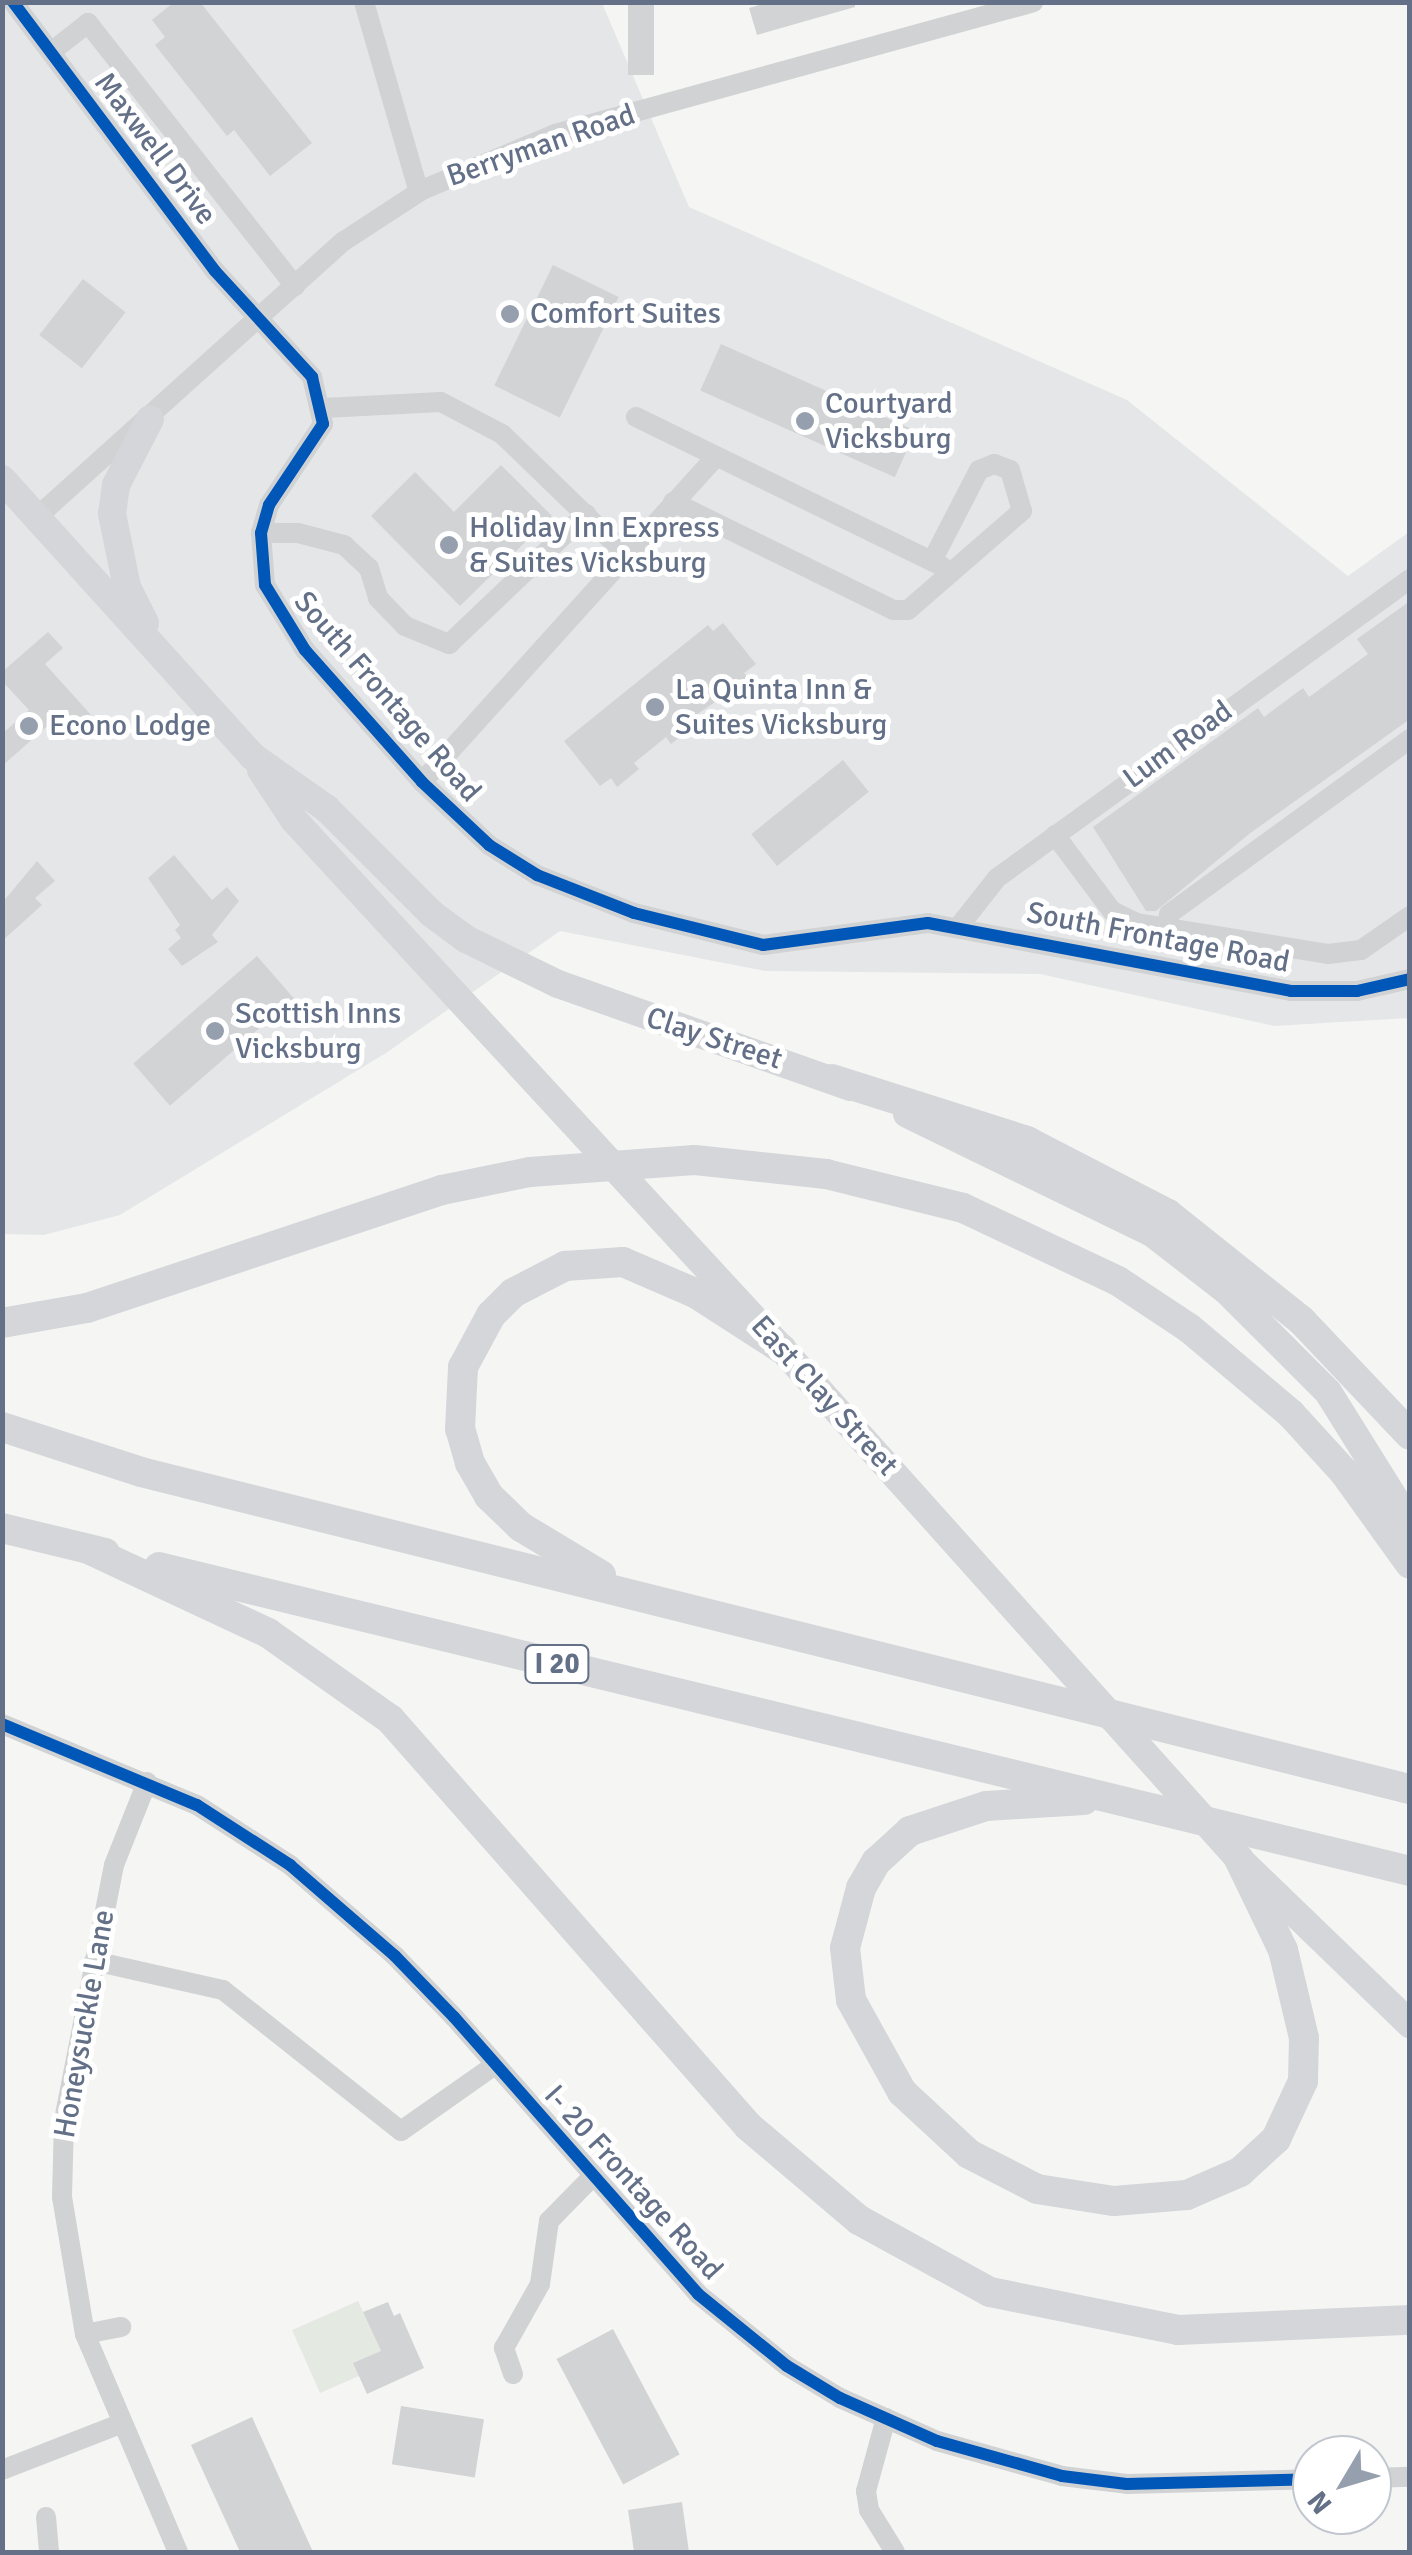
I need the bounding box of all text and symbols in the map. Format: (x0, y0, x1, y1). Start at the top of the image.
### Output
street label: Maxwell Drive (86, 66, 224, 232)
street label: Berryman Road (442, 97, 640, 195)
place label: Comfort Suites (530, 296, 721, 332)
marker: Comfort Suites (499, 303, 521, 325)
place label: Courtyard Vicksburg (825, 386, 953, 456)
marker: Courtyard Vicksburg (794, 410, 816, 432)
place label: Holiday Inn Express & Suites Vicksburg (469, 510, 720, 580)
marker: Holiday Inn Express & Suites Vicksburg (438, 534, 460, 556)
street label: South Frontage Road (286, 585, 488, 809)
place label: La Quinta Inn & Suites Vicksburg (675, 672, 887, 742)
street label: Lum Road (1116, 693, 1240, 797)
marker: La Quinta Inn & Suites Vicksburg (644, 696, 666, 718)
place label: Econo Lodge (49, 708, 211, 744)
marker: Econo Lodge (18, 715, 40, 737)
street label: South Frontage Road (1024, 895, 1292, 981)
place label: Scottish Inns Vicksburg (235, 996, 401, 1066)
street label: Clay Street (642, 1000, 786, 1078)
marker: Scottish Inns Vicksburg (204, 1020, 226, 1042)
street label: East Clay Street (743, 1309, 905, 1483)
road number: I 20 (522, 1641, 592, 1687)
street label: Honeysuckle Lane (47, 1907, 123, 2141)
street label: I- 20 Frontage Road (536, 2078, 730, 2288)
north arrow (1292, 2435, 1392, 2535)
text: N (1301, 2484, 1339, 2520)

